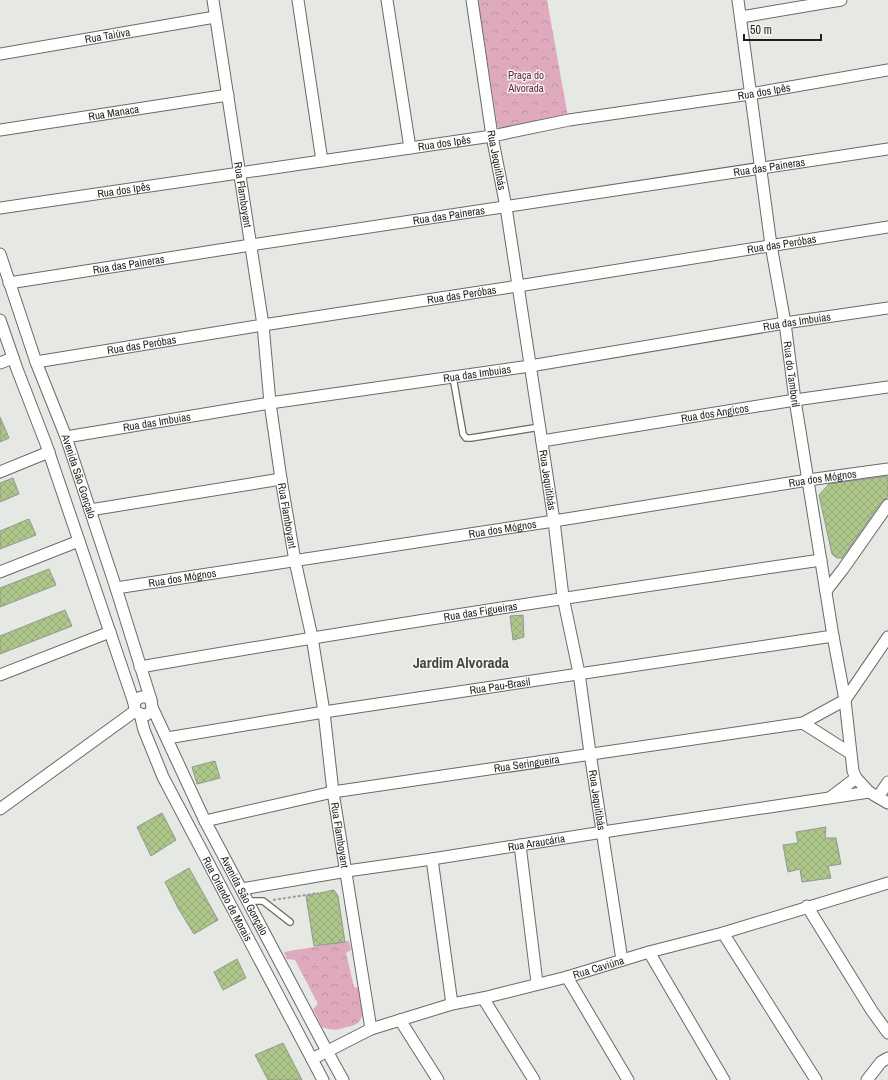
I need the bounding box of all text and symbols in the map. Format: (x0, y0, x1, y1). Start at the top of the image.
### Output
scale bar (744, 16, 821, 42)
text: 50 m (750, 22, 772, 38)
street label: Rua Taiúva (84, 25, 131, 46)
park label: Praça do Alvorada (507, 68, 544, 95)
street label: Rua dos Ipês (737, 80, 792, 103)
street label: Rua Manaca (87, 102, 140, 123)
street label: Rua Jequitibás (484, 129, 510, 192)
street label: Rua dos Ipês (417, 132, 472, 154)
street label: Rua das Paineras (732, 155, 806, 179)
street label: Rua Flamboyant (231, 161, 255, 229)
street label: Rua dos Ipês (96, 179, 152, 201)
street label: Rua das Paineras (412, 203, 486, 228)
street label: Rua das Peróbas (746, 231, 818, 256)
street label: Rua das Paineras (92, 252, 166, 277)
street label: Rua das Peróbas (426, 282, 498, 307)
street label: Rua das Imbuias (762, 309, 832, 334)
street label: Rua das Peróbas (106, 332, 178, 357)
street label: Rua do Tamboril (780, 340, 803, 408)
street label: Rua das Imbuias (442, 362, 512, 385)
street label: Rua dos Angicos (680, 401, 750, 425)
street label: Rua das Imbuias (122, 409, 192, 434)
street label: Avenida São Gonçalo (58, 431, 99, 520)
street label: Rua Jequitibás (536, 449, 559, 512)
street label: Rua dos Mógnos (788, 466, 858, 490)
street label: Rua Flamboyant (275, 482, 300, 550)
street label: Rua dos Mógnos (468, 517, 538, 541)
street label: Rua dos Mógnos (147, 566, 218, 590)
street label: Rua das Figueiras (443, 599, 519, 624)
district label: Jardim Alvorada (413, 652, 509, 673)
street label: Rua Pau-Brasil (469, 674, 531, 697)
street label: Rua Seringueira (493, 752, 561, 775)
street label: Rua Jequitibás (586, 769, 609, 832)
street label: Rua Flamboyant (328, 801, 352, 869)
street label: Rua Araucária (507, 831, 566, 854)
street label: Avenida São Gonçalo (217, 853, 271, 938)
street label: Rua Orlando de Morais (199, 854, 256, 944)
street label: Rua Caviúna (571, 953, 626, 982)

